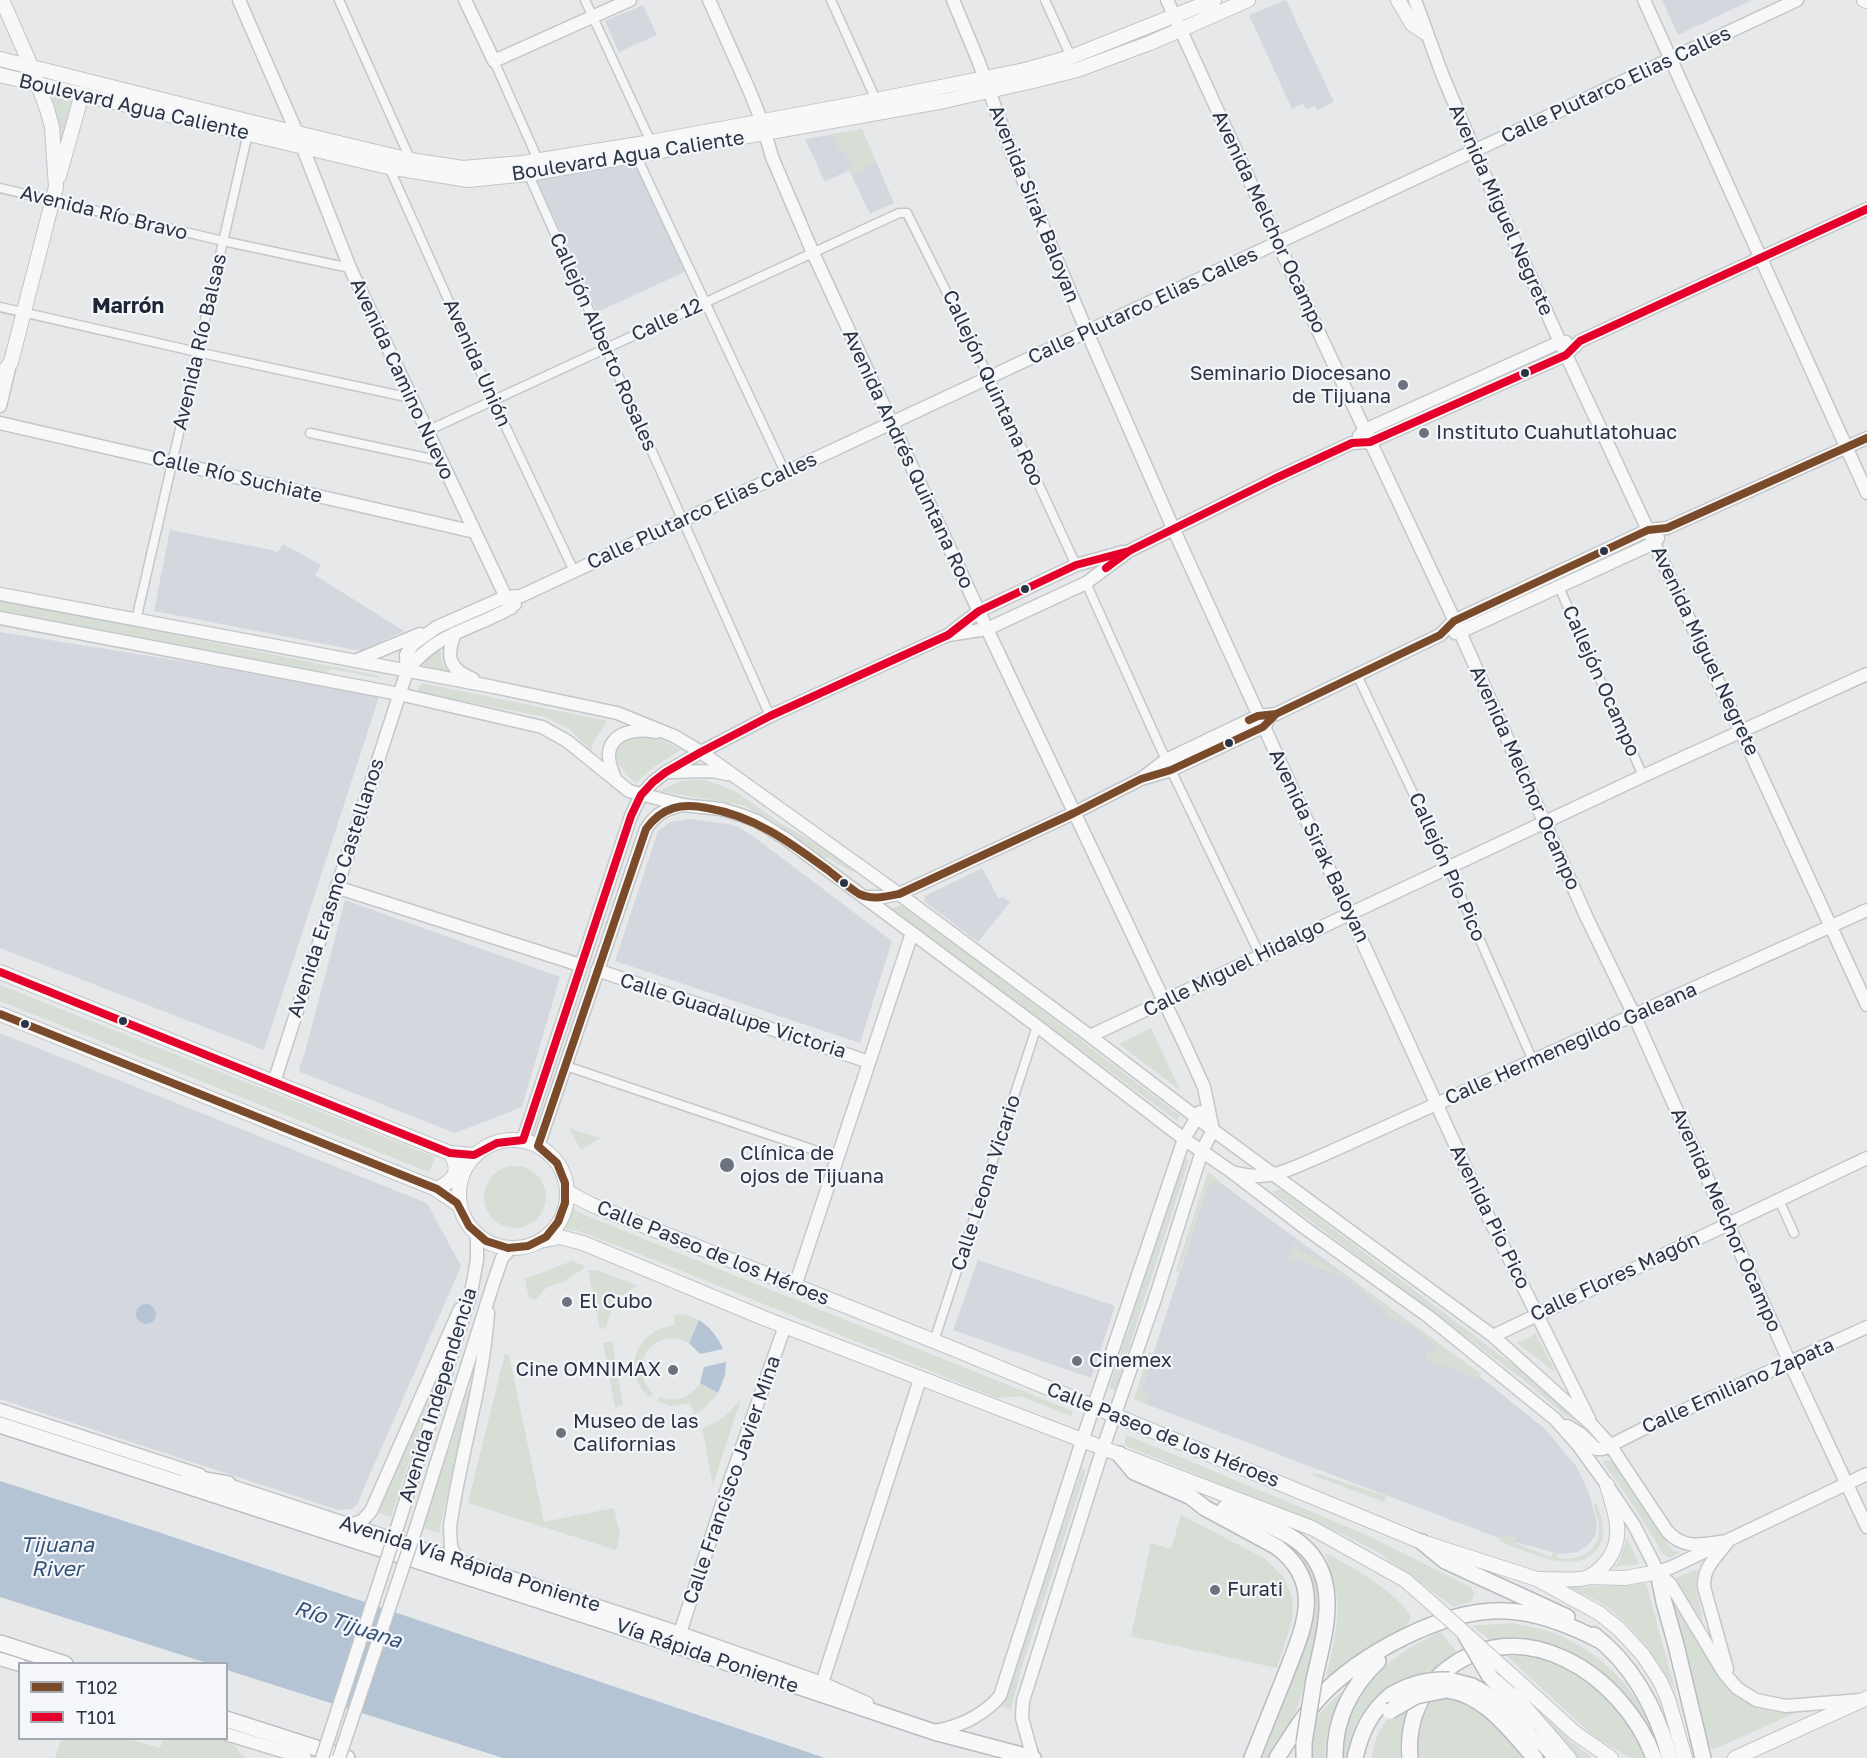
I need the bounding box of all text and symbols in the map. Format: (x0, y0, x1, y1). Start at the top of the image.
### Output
street label: Calle Plutarco Elias Calles (1497, 21, 1735, 149)
street label: Boulevard Agua Caliente (17, 69, 251, 145)
street label: Avenida Miguel Negrete (1444, 101, 1558, 319)
street label: Avenida Sirak Baloyan (983, 102, 1085, 306)
street label: Avenida Melchor Ocampo (1207, 107, 1331, 337)
street label: Boulevard Agua Caliente (510, 126, 746, 186)
street label: Avenida Río Bravo (18, 181, 190, 245)
street label: Callejón Alberto Rosales (544, 229, 662, 455)
street label: Calle Plutarco Elias Calles (1024, 242, 1262, 370)
street label: Avenida Río Balsas (168, 251, 232, 433)
street label: Avenida Camino Nuevo (345, 274, 459, 484)
street label: Callejón Quintana Roo (937, 286, 1049, 490)
district label: Marrón (92, 293, 164, 319)
street label: Calle 12 (628, 293, 706, 347)
street label: Avenida Unión (438, 295, 516, 431)
street label: Avenida Andrés Quintana Roo (837, 326, 979, 592)
place label: Seminario Diocesano de Tijuana (1190, 362, 1391, 409)
unlabelled marker (1519, 367, 1531, 379)
marker: Seminario Diocesano de Tijuana (1396, 378, 1410, 392)
place label: Instituto Cuahutlatohuac (1436, 421, 1677, 445)
marker: Instituto Cuahutlatohuac (1417, 426, 1431, 440)
street label: Calle Río Suchiate (149, 446, 325, 508)
street label: Calle Plutarco Elias Calles (583, 447, 821, 575)
street label: Avenida Miguel Negrete (1646, 542, 1764, 760)
unlabelled marker (1598, 545, 1610, 557)
unlabelled marker (1019, 583, 1031, 595)
street label: Callejón Ocampo (1557, 602, 1645, 760)
street label: Avenida Melchor Ocampo (1465, 662, 1585, 894)
unlabelled marker (1223, 737, 1235, 749)
street label: Avenida Sirak Baloyan (1264, 745, 1374, 947)
street label: Avenida Erasmo Castellanos (283, 755, 389, 1021)
street label: Callejón Pío Pico (1403, 789, 1491, 945)
unlabelled marker (838, 877, 850, 889)
street label: Calle Miguel Hidalgo (1139, 914, 1329, 1022)
street label: Calle Guadalupe Victoria (617, 968, 849, 1064)
street label: Calle Hermenegildo Galeana (1441, 977, 1701, 1111)
unlabelled marker (117, 1015, 129, 1027)
unlabelled marker (19, 1018, 31, 1030)
street label: Calle Leona Vicario (946, 1092, 1026, 1274)
street label: Avenida Melchor Ocampo (1666, 1104, 1786, 1336)
street label: Avenida Pio Pico (1445, 1141, 1535, 1293)
place label: Clínica de ojos de Tijuana (740, 1142, 884, 1189)
marker: Clínica de ojos de Tijuana (718, 1156, 736, 1174)
street label: Calle Paseo de los Héroes (593, 1195, 833, 1311)
street label: Calle Flores Magón (1527, 1227, 1703, 1327)
street label: Avenida Independencia (394, 1285, 482, 1505)
place label: El Cubo (579, 1290, 653, 1314)
marker: El Cubo (560, 1295, 574, 1309)
street label: Calle Emiliano Zapata (1638, 1333, 1838, 1439)
place label: Cinemex (1089, 1349, 1172, 1373)
street label: Calle Francisco Javier Mina (678, 1353, 786, 1607)
marker: Cinemex (1070, 1354, 1084, 1368)
place label: Cine OMNIMAX (515, 1358, 661, 1382)
marker: Cine OMNIMAX (666, 1363, 680, 1377)
street label: Calle Paseo de los Héroes (1043, 1377, 1283, 1493)
place label: Museo de las Californias (573, 1410, 699, 1457)
marker: Museo de las Californias (554, 1426, 568, 1440)
street label: Avenida Vía Rápida Poniente (337, 1510, 603, 1618)
water label: Tijuana River (20, 1532, 94, 1582)
place label: Furati (1227, 1578, 1283, 1602)
marker: Furati (1208, 1583, 1222, 1597)
water label: Río Tijuana (291, 1596, 405, 1654)
street label: Vía Rápida Poniente (612, 1613, 802, 1699)
legend (18, 1662, 228, 1740)
text: T102 (76, 1676, 118, 1698)
text: T101 (76, 1706, 116, 1728)

